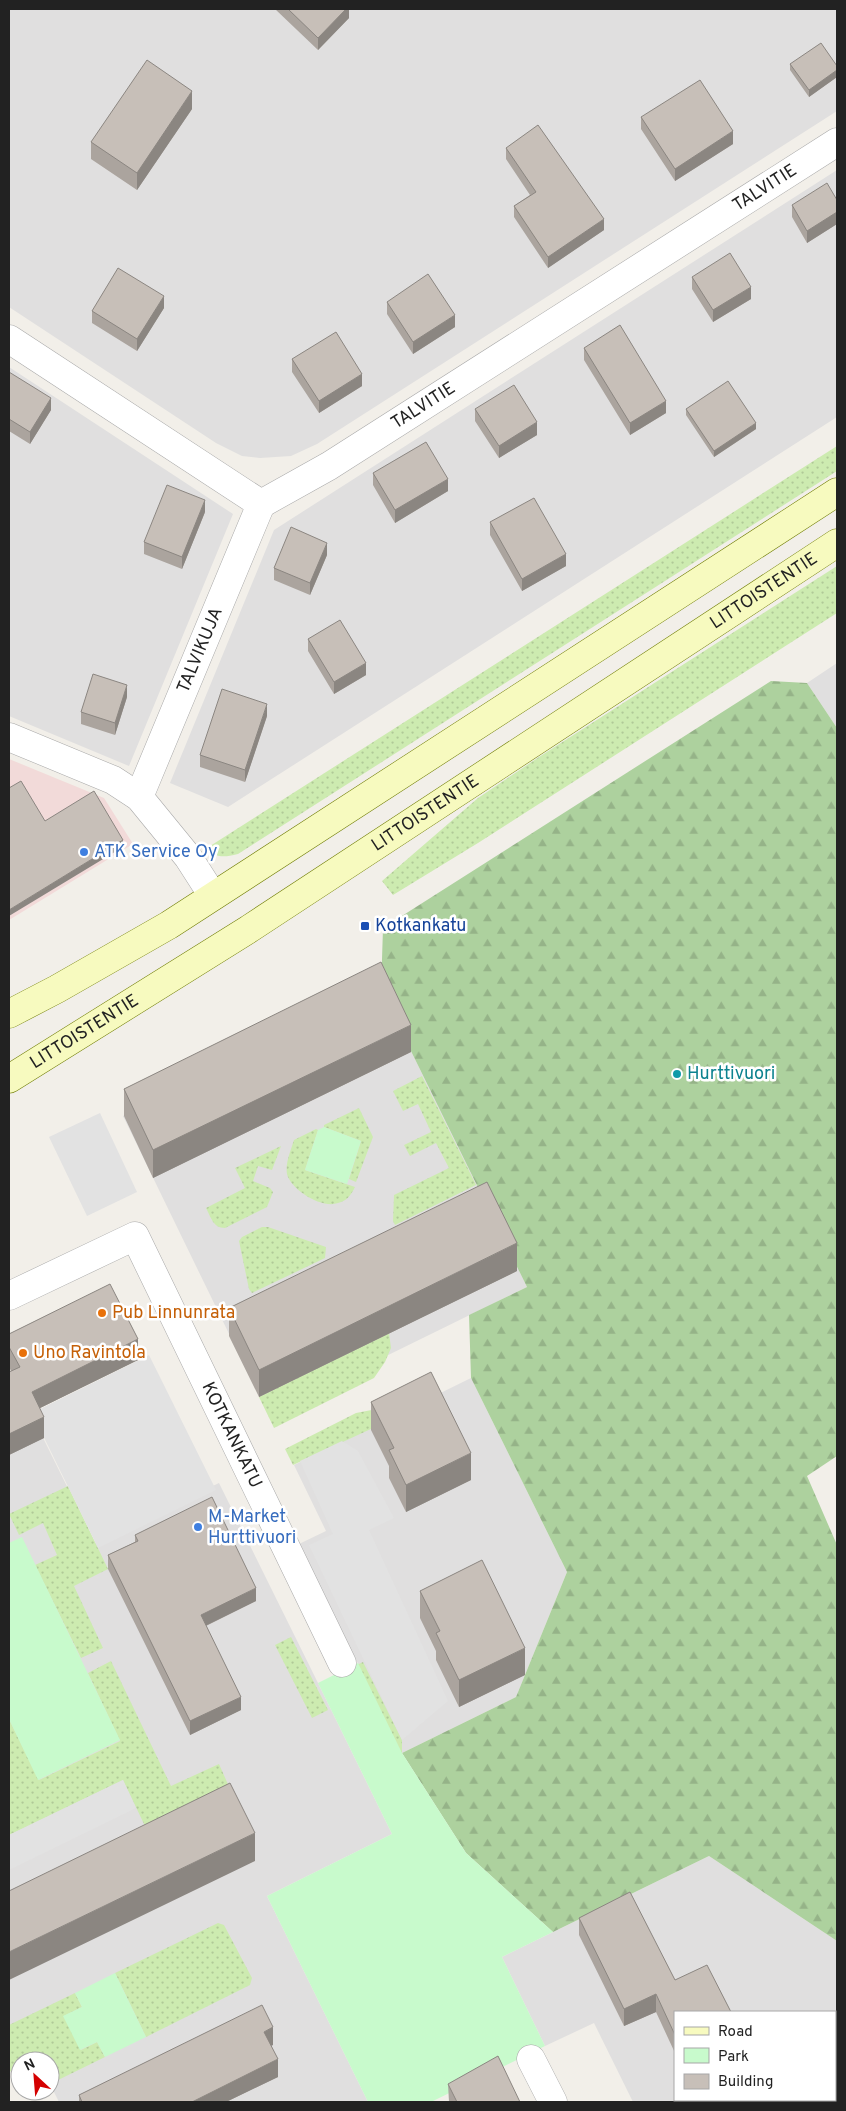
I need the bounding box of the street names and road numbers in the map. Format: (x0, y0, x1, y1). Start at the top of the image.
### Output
street label: TALVITIE (728, 159, 801, 217)
street label: TALVITIE (387, 377, 460, 435)
street label: LITTOISTENTIE (706, 547, 822, 635)
street label: TALVIKUJA (172, 604, 228, 697)
street label: LITTOISTENTIE (367, 770, 484, 857)
street label: LITTOISTENTIE (26, 989, 143, 1074)
street label: KOTKANKATU (196, 1378, 267, 1492)

